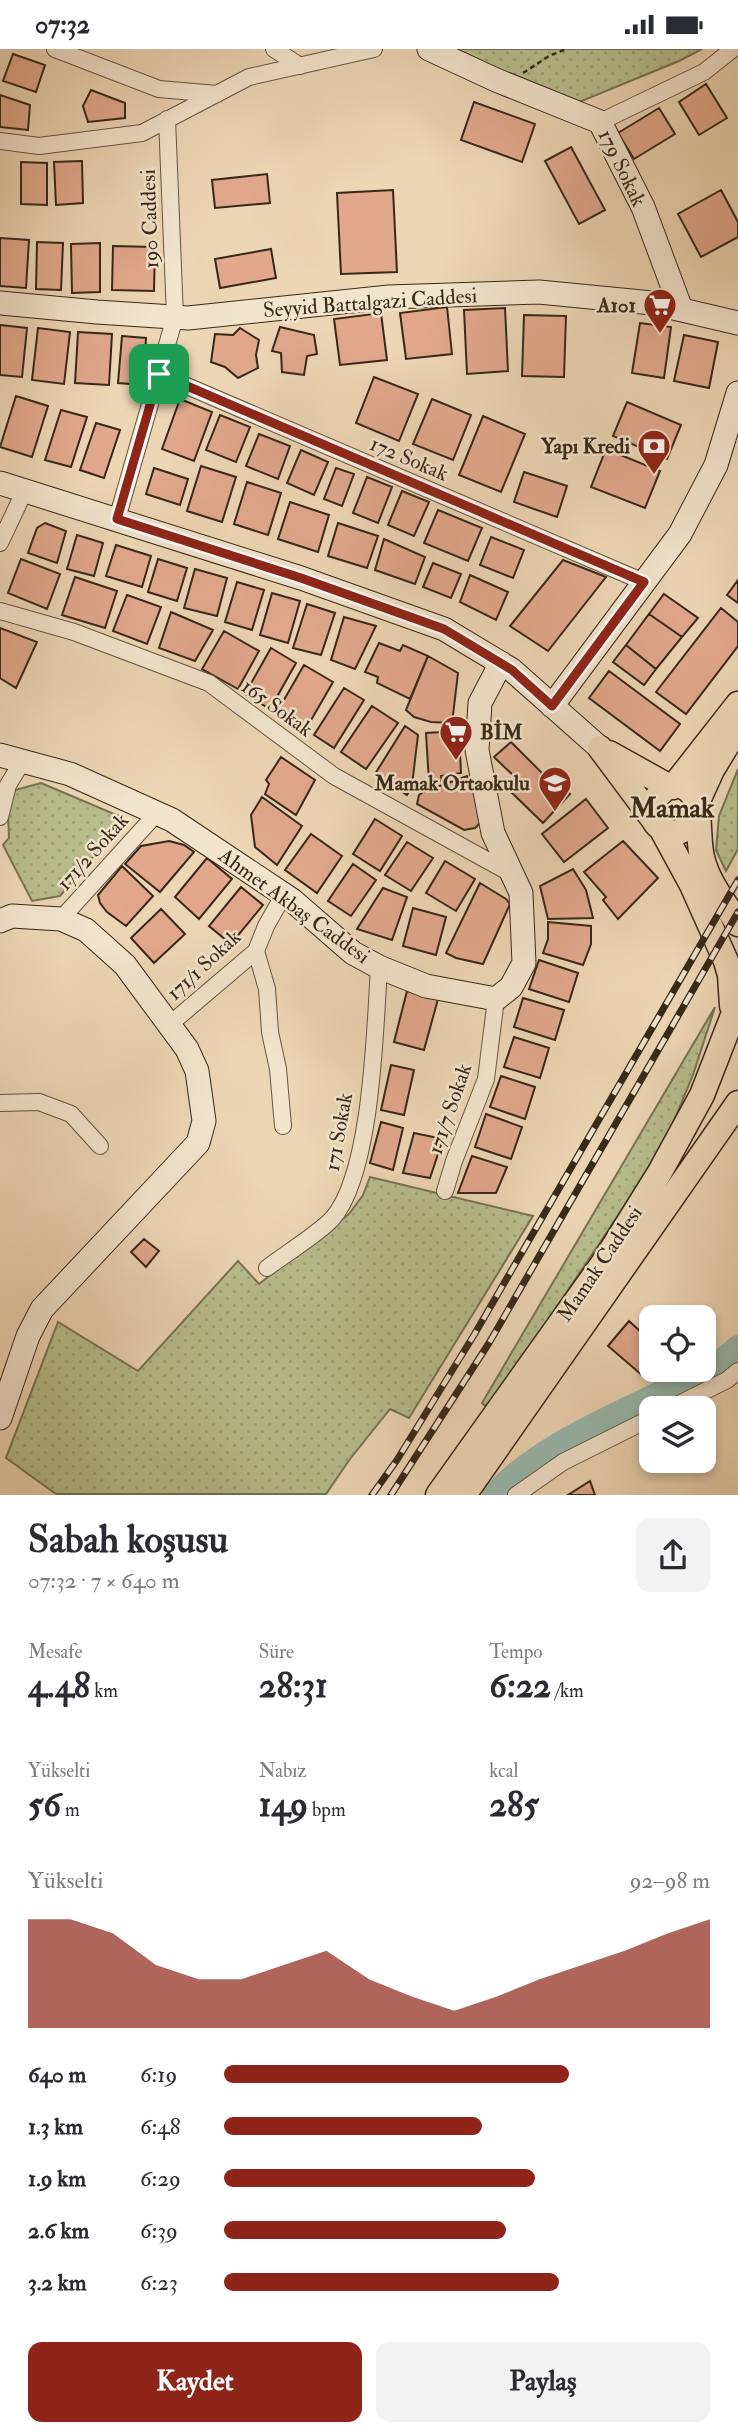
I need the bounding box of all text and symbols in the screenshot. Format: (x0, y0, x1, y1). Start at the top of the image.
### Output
text: 07:32 (35, 9, 90, 41)
street label: 179 Sokak (592, 125, 652, 211)
street label: 190 Caddesi (135, 168, 165, 269)
street label: Seyyid Battalgazi Caddesi (262, 282, 478, 324)
supermarket icon: A101 (641, 286, 679, 335)
place label: A101 (596, 292, 636, 319)
pin (129, 344, 189, 404)
icon: arrive (140, 355, 178, 393)
bank icon: Yapı Kredi (635, 427, 673, 476)
street label: 172 Sokak (366, 430, 452, 488)
place label: Yapı Kredi (540, 433, 630, 460)
street label: 165 Sokak (236, 673, 318, 743)
supermarket icon: BİM (437, 713, 475, 762)
place label: BİM (480, 719, 523, 746)
school or university icon: Mamak Ortaokulu (536, 764, 574, 813)
place label: Mamak Ortaokulu (373, 770, 530, 797)
district label: Mamak (628, 791, 715, 826)
street label: 171/2 Sokak (51, 808, 135, 896)
street label: Ahmet Akbaş Caddesi (212, 841, 375, 970)
street label: 171/1 Sokak (161, 924, 247, 1006)
street label: 171/7 Sokak (422, 1060, 478, 1158)
street label: 171 Sokak (319, 1091, 359, 1173)
street label: Mamak Caddesi (551, 1200, 649, 1327)
map controls (639, 1305, 716, 1473)
button: locate (639, 1305, 716, 1382)
button: layers (639, 1396, 716, 1473)
text: Sabah koşusu (28, 1516, 228, 1564)
button: share (636, 1518, 710, 1592)
text: 07:32 · 7 × 640 m (28, 1566, 180, 1595)
text: Mesafe (28, 1640, 82, 1664)
text: Süre (259, 1640, 294, 1664)
text: Tempo (489, 1640, 542, 1664)
text: 4.48 (28, 1664, 90, 1708)
text: 28:31 (259, 1664, 327, 1708)
text: 6:22 (489, 1664, 551, 1708)
text: km (90, 1679, 118, 1703)
text: /km (551, 1679, 584, 1703)
text: Yükselti (28, 1759, 90, 1783)
text: Nabız (259, 1759, 307, 1783)
text: kcal (489, 1759, 518, 1783)
text: 56 (28, 1783, 61, 1827)
text: 149 (259, 1783, 308, 1827)
text: 285 (489, 1783, 539, 1827)
text: m (61, 1798, 80, 1822)
text: bpm (308, 1798, 346, 1822)
text: Yükselti (28, 1866, 103, 1895)
text: 92–98 m (630, 1866, 710, 1895)
text: 640 m (28, 2060, 86, 2089)
text: 6:19 (140, 2060, 177, 2089)
text: 1.3 km (28, 2112, 83, 2141)
text: 6:48 (140, 2112, 180, 2141)
text: 1.9 km (28, 2164, 86, 2193)
text: 6:29 (140, 2164, 181, 2193)
text: 2.6 km (28, 2216, 89, 2245)
text: 6:39 (140, 2216, 178, 2245)
text: 3.2 km (28, 2268, 87, 2297)
text: 6:23 (140, 2268, 178, 2297)
button: Kaydet (28, 2342, 362, 2422)
button: Paylaş (376, 2342, 710, 2422)

